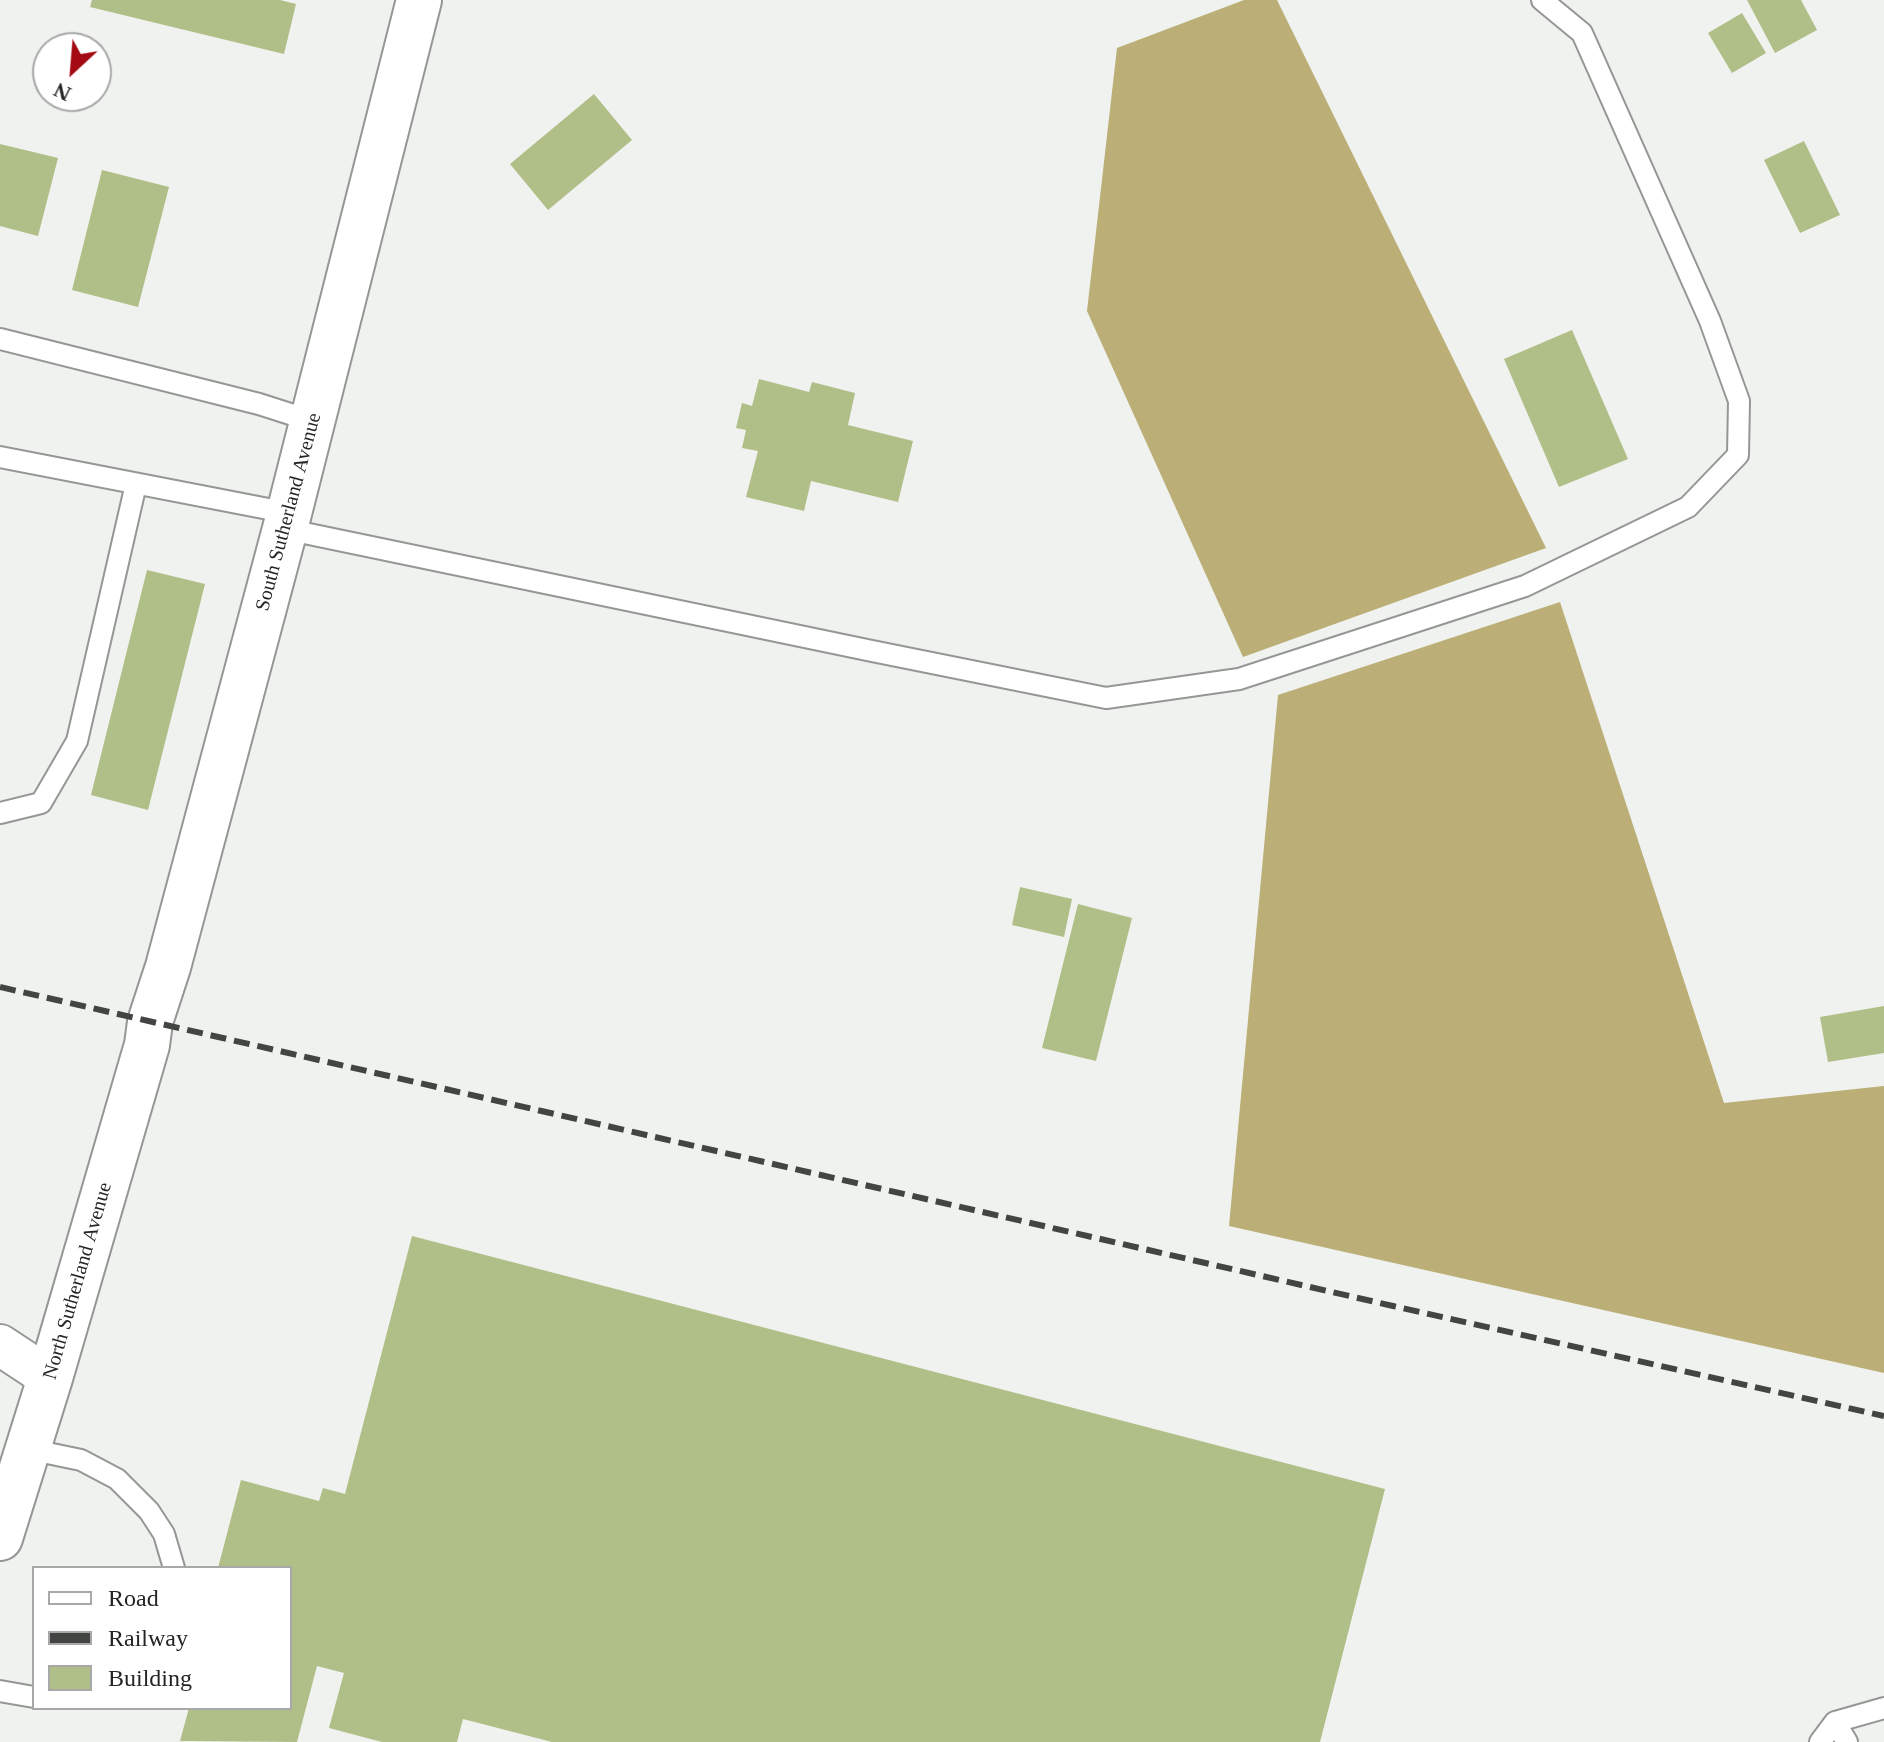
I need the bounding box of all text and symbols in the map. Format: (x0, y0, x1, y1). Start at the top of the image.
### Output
north arrow (32, 32, 112, 112)
text: N (50, 78, 75, 107)
street label: South Sutherland Avenue (251, 410, 327, 614)
street label: North Sutherland Avenue (38, 1180, 118, 1382)
legend (32, 1566, 292, 1710)
text: Road (108, 1585, 159, 1611)
text: Railway (108, 1625, 188, 1651)
text: Building (108, 1665, 192, 1691)

